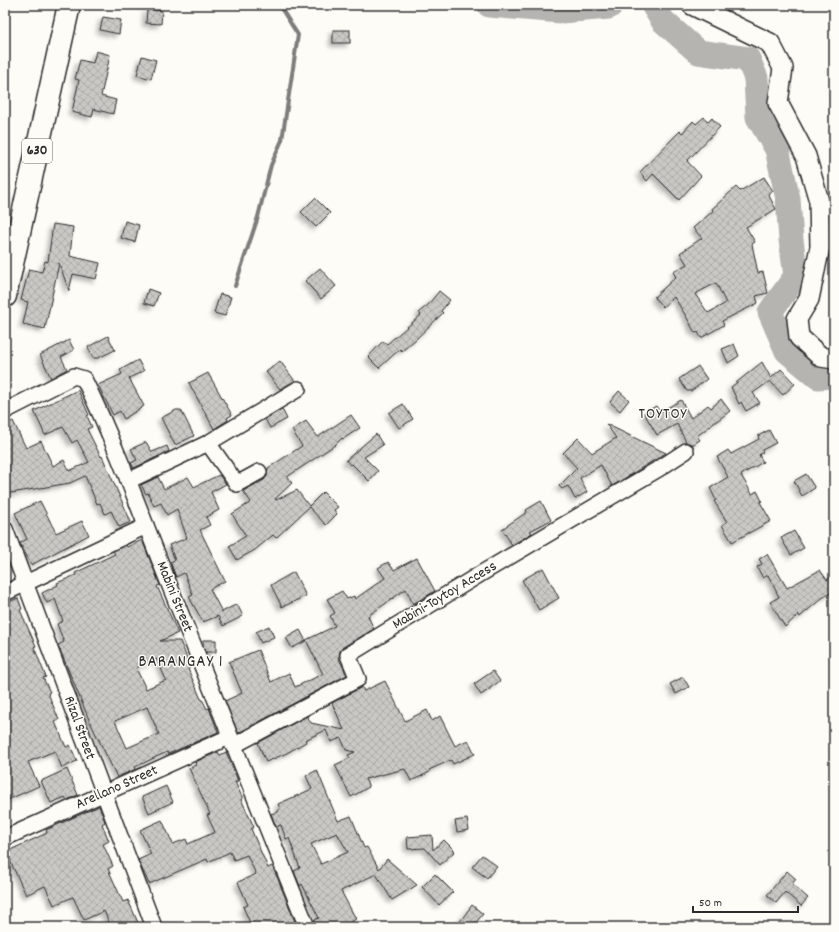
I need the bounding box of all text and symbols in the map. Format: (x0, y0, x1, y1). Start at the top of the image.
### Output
road number: 630 (22, 139, 52, 163)
district label: TOYTOY (639, 403, 688, 426)
street label: Mabini-Toytoy Access (389, 556, 501, 636)
street label: Mabini Street (150, 558, 198, 636)
district label: BARANGAY 1 (138, 651, 224, 675)
street label: Rizal Street (57, 693, 101, 763)
street label: Arellano Street (72, 760, 162, 816)
scale bar (693, 888, 798, 914)
text: 50 m (699, 895, 722, 912)

